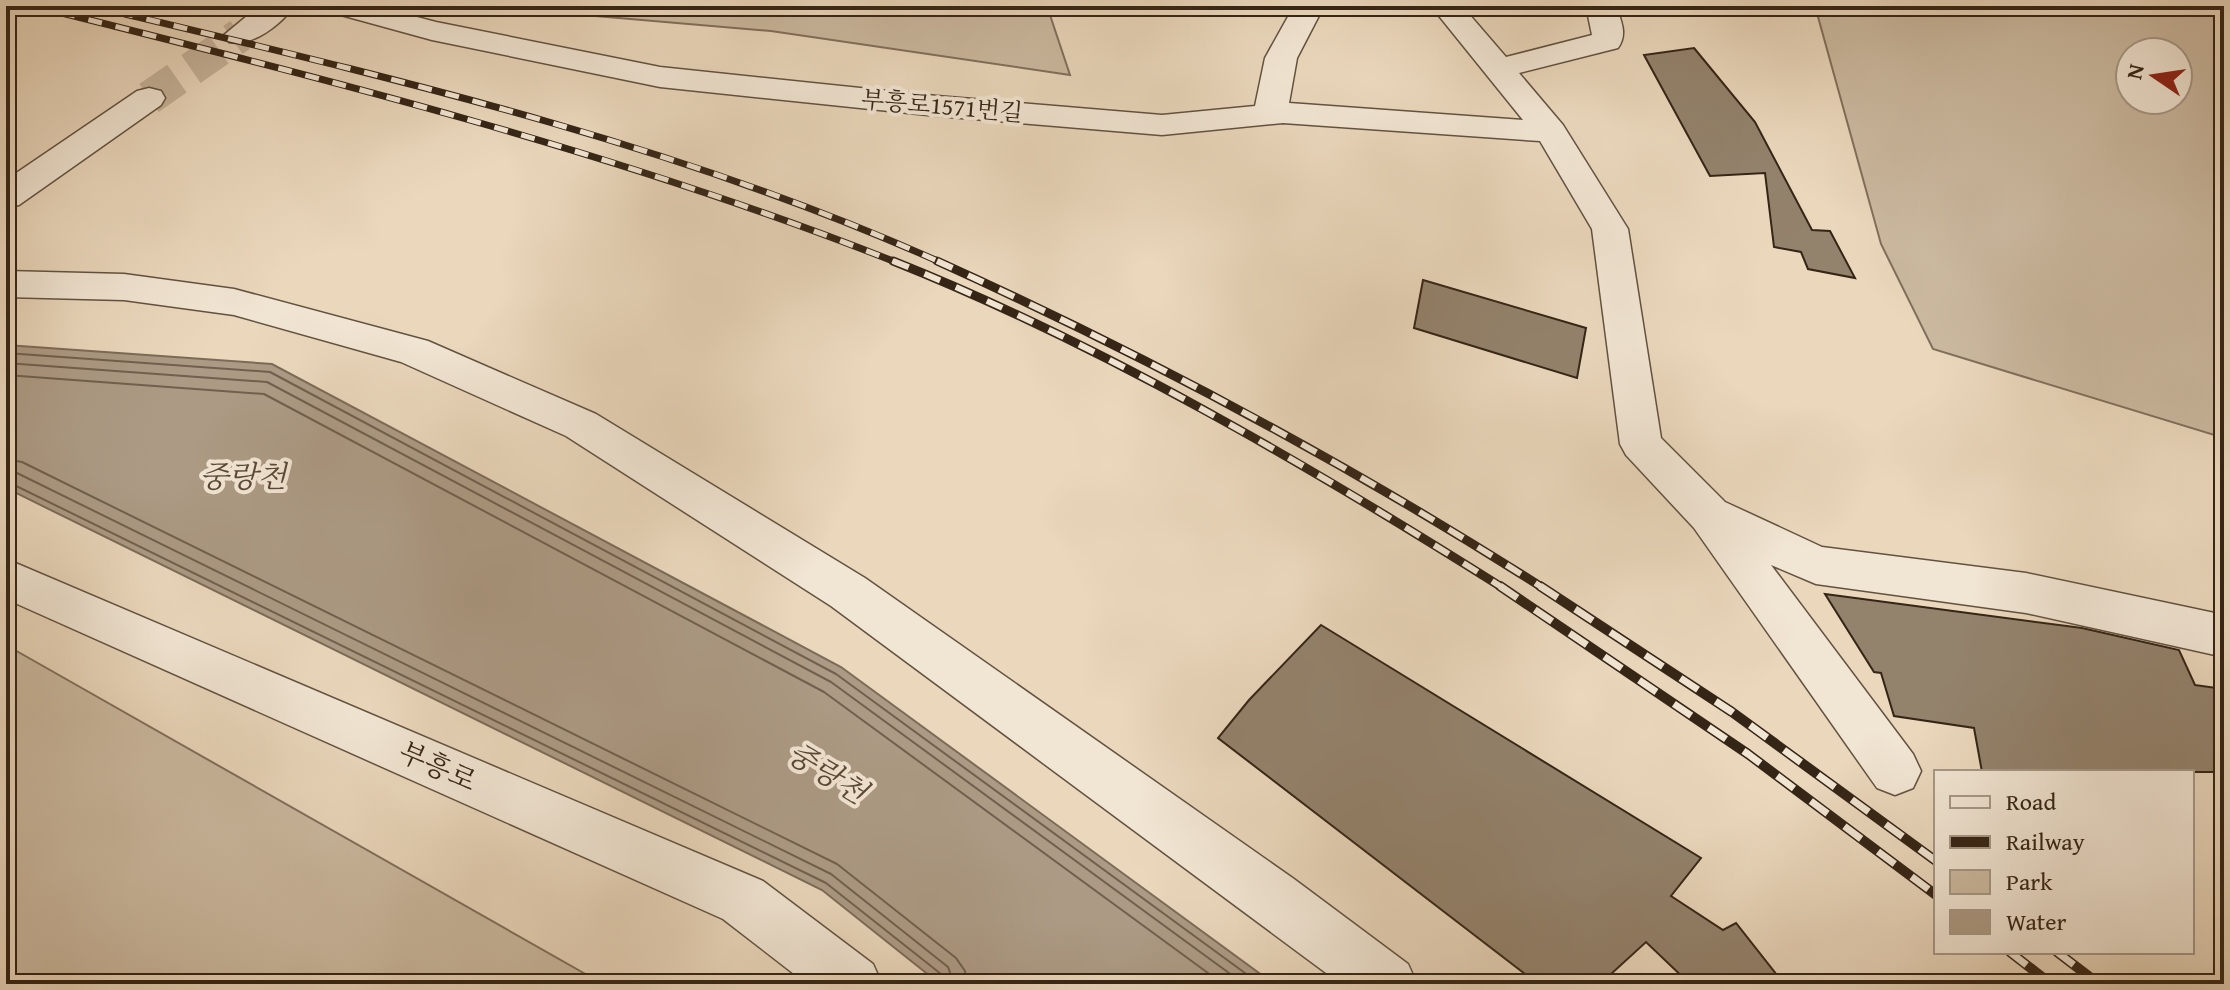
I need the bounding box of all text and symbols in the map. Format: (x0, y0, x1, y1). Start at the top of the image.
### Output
north arrow (2114, 36, 2194, 116)
text: N (2117, 60, 2152, 82)
street label: 부흥로1571번길 (860, 81, 1024, 130)
water label: 중랑천 (200, 454, 288, 498)
street label: 부흥로 (393, 730, 484, 801)
water label: 중랑천 (779, 730, 878, 815)
legend (1934, 770, 2194, 954)
text: Road (2006, 784, 2056, 819)
text: Railway (2006, 824, 2085, 859)
text: Park (2006, 864, 2053, 899)
text: Water (2006, 904, 2067, 939)

